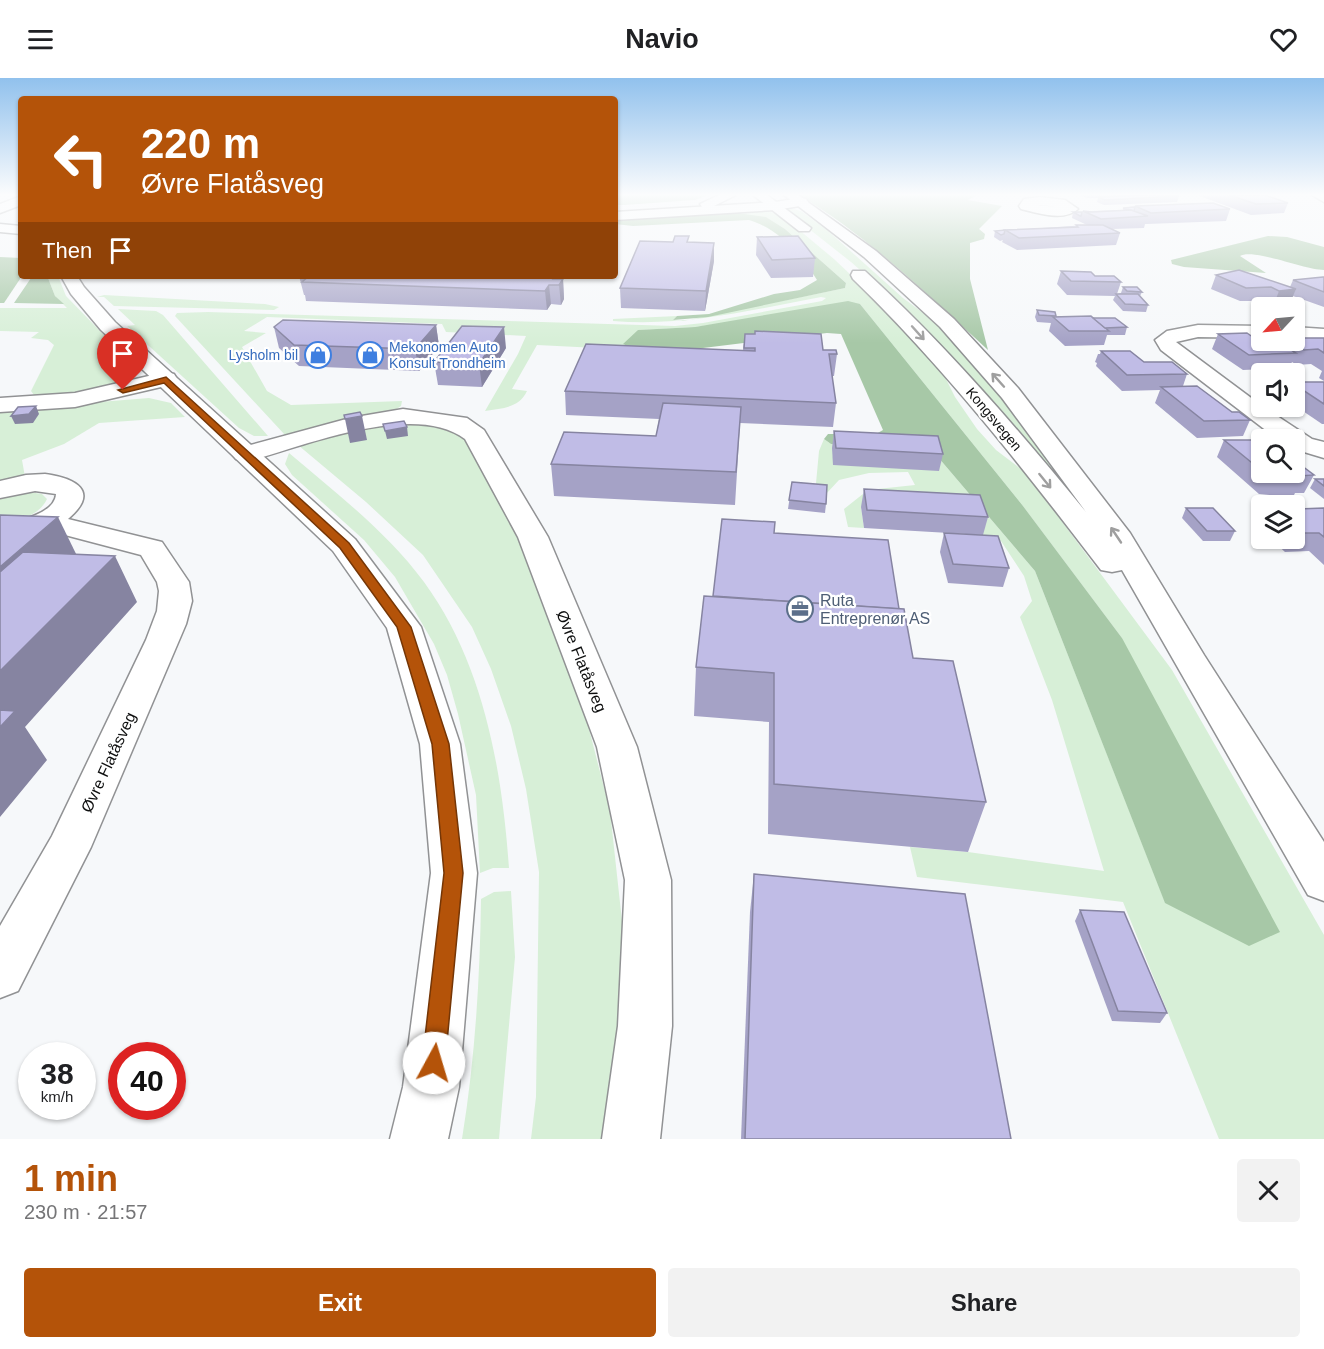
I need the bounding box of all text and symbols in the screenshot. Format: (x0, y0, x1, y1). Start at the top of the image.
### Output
icon: menu (24, 23, 57, 56)
icon: heart (1267, 23, 1300, 56)
text: Navio (625, 24, 699, 54)
icon: left (42, 120, 120, 198)
text: 220 m (141, 120, 260, 167)
text: Øvre Flatåsveg (141, 169, 324, 199)
icon: arrive (104, 234, 137, 267)
text: Then (42, 238, 92, 263)
north arrow (1251, 297, 1305, 351)
map controls (1251, 297, 1305, 549)
one-way arrow (911, 325, 925, 340)
pin (97, 328, 148, 390)
icon: arrive (106, 337, 139, 370)
place label: Mekonomen Auto Konsult Trondheim (389, 339, 506, 371)
shop icon: Lysholm bil (303, 340, 333, 370)
shop icon: Mekonomen Auto Konsult Trondheim (355, 340, 385, 370)
place label: Lysholm bil (228, 347, 298, 363)
button: sound (1251, 363, 1305, 417)
one-way arrow (991, 373, 1005, 388)
street label: Kongsvegen (963, 384, 1025, 454)
button: search (1251, 429, 1305, 483)
one-way arrow (1039, 473, 1052, 489)
button: layers (1251, 495, 1305, 549)
one-way arrow (1110, 526, 1123, 543)
place label: Ruta Entreprenør AS (820, 592, 930, 627)
office icon: Ruta Entreprenør AS (785, 594, 815, 624)
street label: Øvre Flatåsveg (553, 608, 610, 715)
street label: Øvre Flatåsveg (78, 709, 139, 815)
position arrow (402, 1031, 466, 1095)
speed limit sign: 40 (108, 1042, 186, 1120)
text: 38 (40, 1057, 74, 1090)
text: km/h (41, 1088, 73, 1105)
text: 1 min (24, 1158, 118, 1199)
button: close (1237, 1159, 1300, 1222)
text: 230 m · 21:57 (24, 1201, 147, 1223)
button: Exit (24, 1268, 656, 1337)
button: Share (668, 1268, 1300, 1337)

